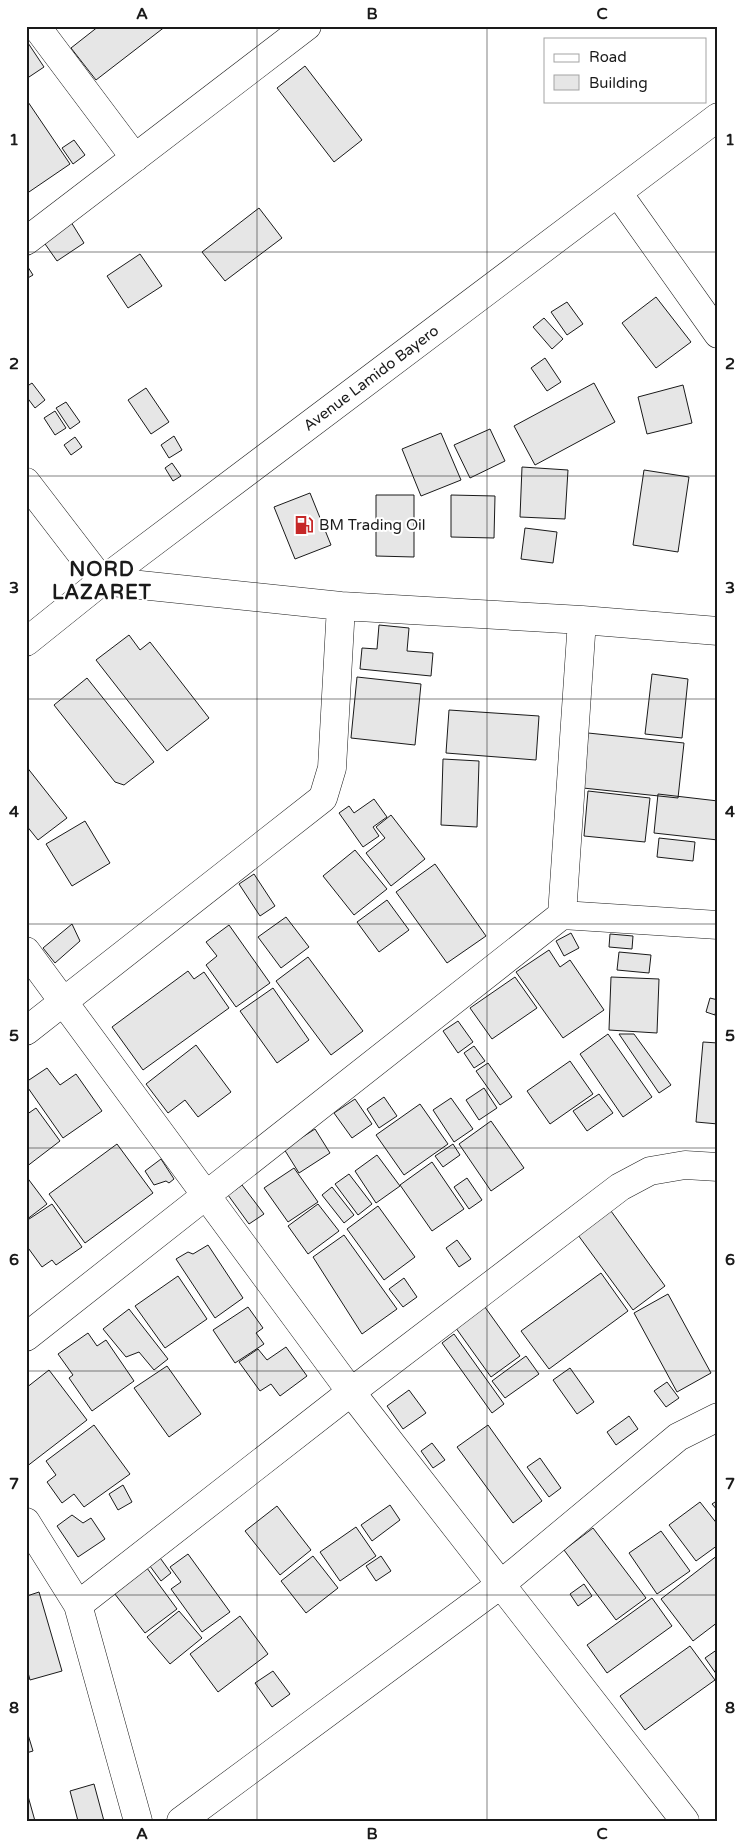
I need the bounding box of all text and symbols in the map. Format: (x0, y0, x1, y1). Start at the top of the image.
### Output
text: A (136, 4, 148, 24)
text: B (366, 4, 378, 24)
text: C (596, 4, 608, 24)
legend (544, 38, 706, 102)
text: Road (589, 48, 627, 66)
text: Building (589, 74, 648, 92)
text: 1 (9, 130, 19, 150)
text: 1 (725, 130, 735, 150)
street label: Avenue Lamido Bayero (300, 321, 442, 435)
text: 2 (9, 354, 19, 374)
text: 2 (725, 354, 735, 374)
fuel station icon: BM Trading Oil (293, 514, 315, 536)
place label: BM Trading Oil (319, 516, 425, 534)
district label: NORD LAZARET (52, 558, 152, 605)
text: 3 (9, 578, 19, 598)
text: 3 (725, 578, 735, 598)
text: 4 (9, 802, 19, 822)
text: 4 (725, 802, 735, 822)
text: 5 (9, 1026, 19, 1046)
text: 5 (725, 1026, 735, 1046)
text: 6 (9, 1250, 19, 1270)
text: 6 (725, 1250, 735, 1270)
text: 7 (9, 1474, 19, 1494)
text: 7 (725, 1474, 735, 1494)
text: 8 (9, 1698, 19, 1718)
text: 8 (725, 1698, 735, 1718)
text: A (136, 1824, 148, 1844)
text: B (366, 1824, 378, 1844)
text: C (596, 1824, 608, 1844)

